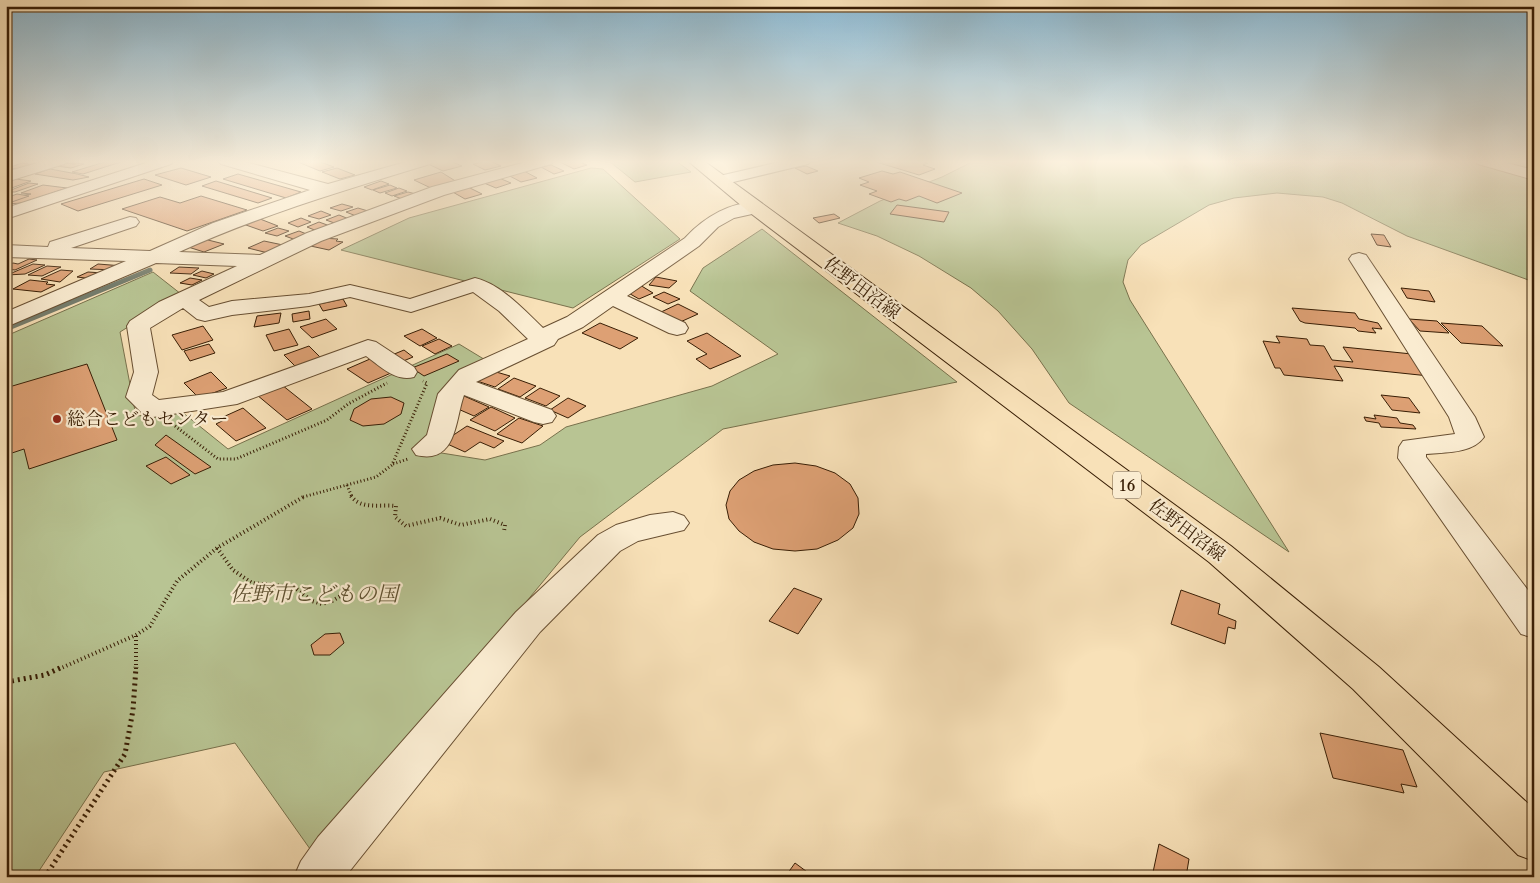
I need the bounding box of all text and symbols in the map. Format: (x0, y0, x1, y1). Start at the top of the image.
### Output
street label: 佐野田沼線 (818, 251, 905, 325)
place label: 総合こどもセンター (67, 407, 228, 432)
marker: 総合こどもセンター (51, 413, 63, 425)
road number: 16 (1113, 472, 1141, 498)
street label: 佐野田沼線 (1143, 493, 1230, 567)
park label: 佐野市こどもの国 (230, 580, 401, 609)

